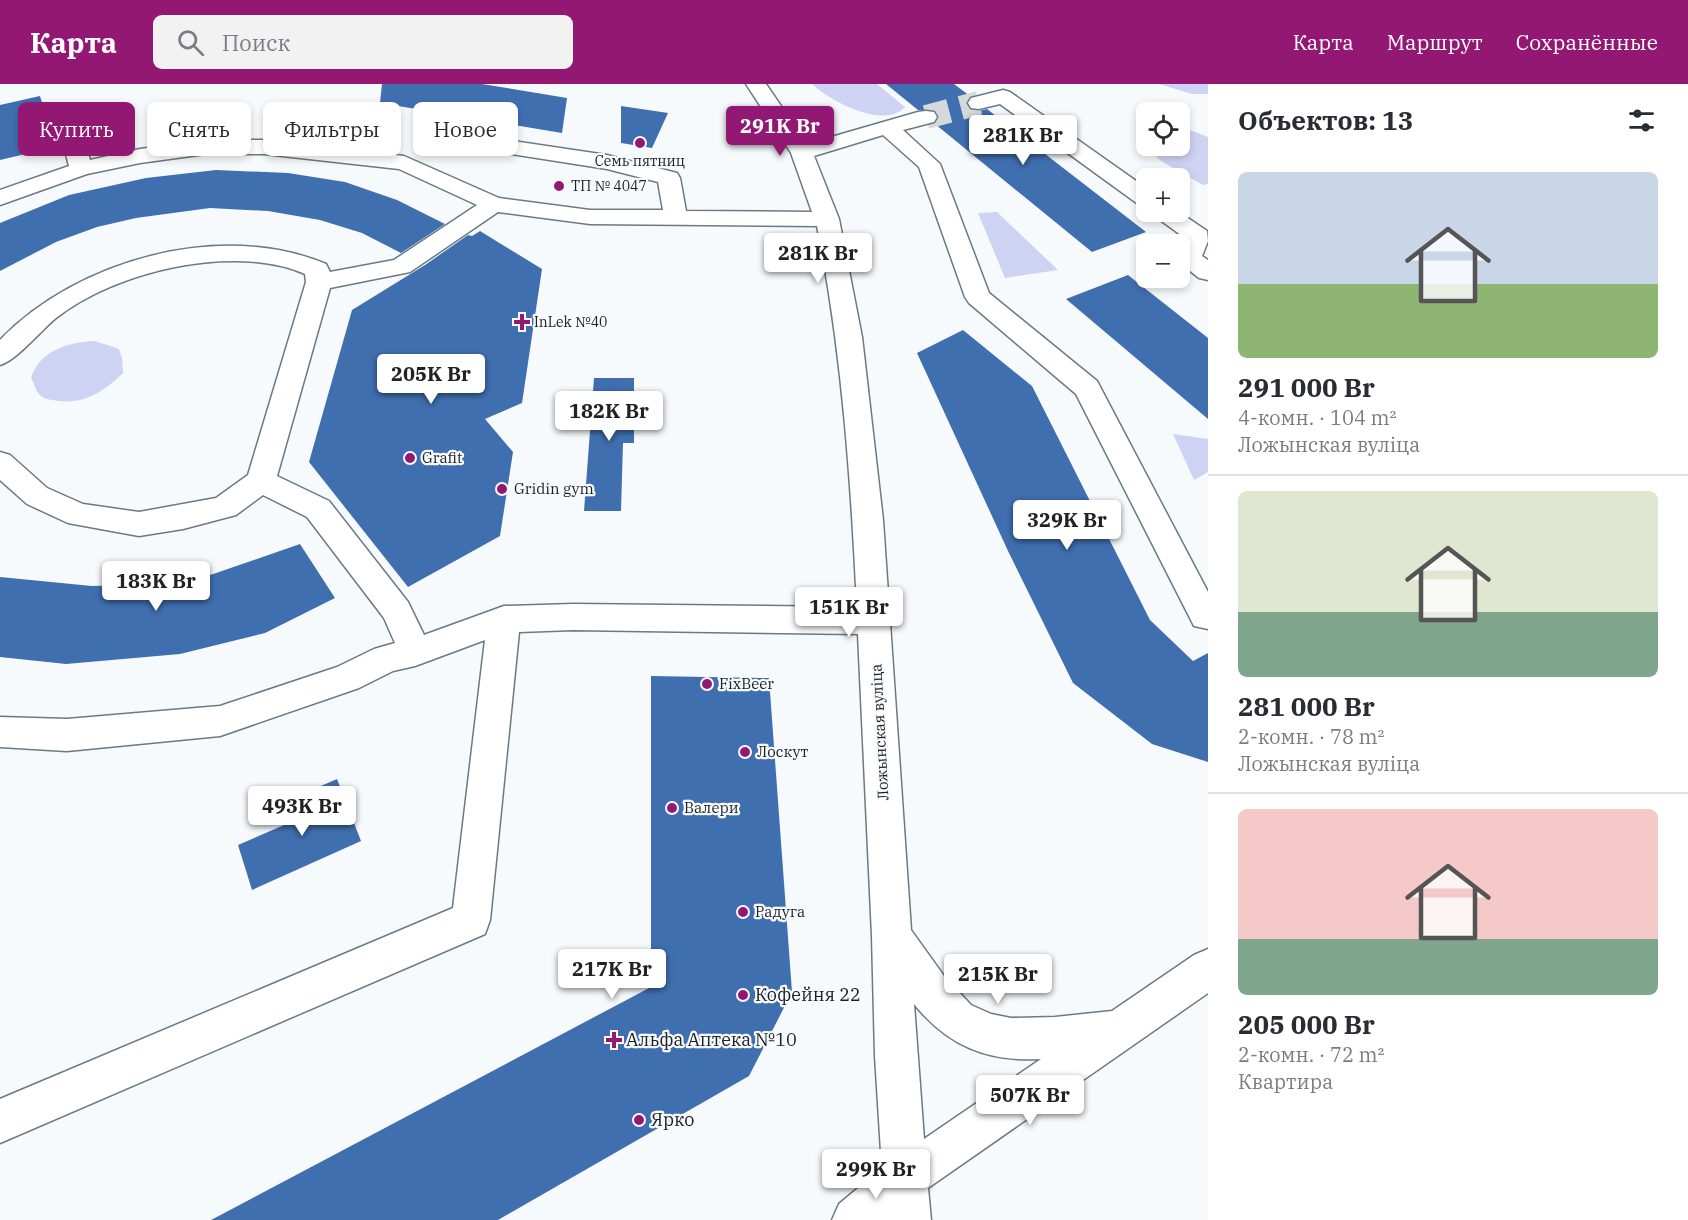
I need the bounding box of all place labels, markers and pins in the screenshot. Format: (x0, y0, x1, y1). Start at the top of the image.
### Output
pin: 291K Br (725, 106, 835, 157)
pin: 281K Br (968, 115, 1078, 166)
marker: Семь пятниц (633, 136, 647, 150)
place label: Семь пятниц (595, 152, 685, 170)
place label: ТП № 4047 (571, 177, 647, 195)
marker: ТП № 4047 (552, 179, 566, 193)
pin: 281K Br (763, 233, 873, 284)
place label: InLek №40 (534, 313, 608, 331)
marker: InLek №40 (515, 315, 529, 329)
pin: 205K Br (376, 354, 486, 405)
pin: 182K Br (554, 391, 664, 442)
place label: Grafit (422, 448, 462, 467)
marker: Grafit (403, 451, 417, 465)
place label: Gridin gym (514, 479, 594, 498)
marker: Gridin gym (495, 482, 509, 496)
pin: 329K Br (1012, 500, 1122, 551)
pin: 183K Br (101, 561, 211, 612)
pin: 151K Br (794, 587, 904, 638)
place label: FixBeer (719, 674, 774, 693)
marker: FixBeer (700, 677, 714, 691)
place label: Лоскут (757, 742, 809, 761)
marker: Лоскут (738, 745, 752, 759)
pin: 493K Br (247, 786, 357, 837)
place label: Валери (684, 798, 739, 817)
marker: Валери (665, 801, 679, 815)
place label: Радуга (755, 902, 805, 921)
marker: Радуга (736, 905, 750, 919)
pin: 217K Br (557, 949, 667, 1000)
pin: 215K Br (943, 954, 1053, 1005)
place label: Кофейня 22 (755, 983, 861, 1006)
marker: Кофейня 22 (736, 988, 750, 1002)
place label: Альфа Аптека №10 (626, 1028, 797, 1051)
marker: Альфа Аптека №10 (607, 1033, 621, 1047)
pin: 507K Br (975, 1075, 1085, 1126)
place label: Ярко (651, 1108, 694, 1131)
marker: Ярко (632, 1113, 646, 1127)
pin: 299K Br (821, 1149, 931, 1200)

